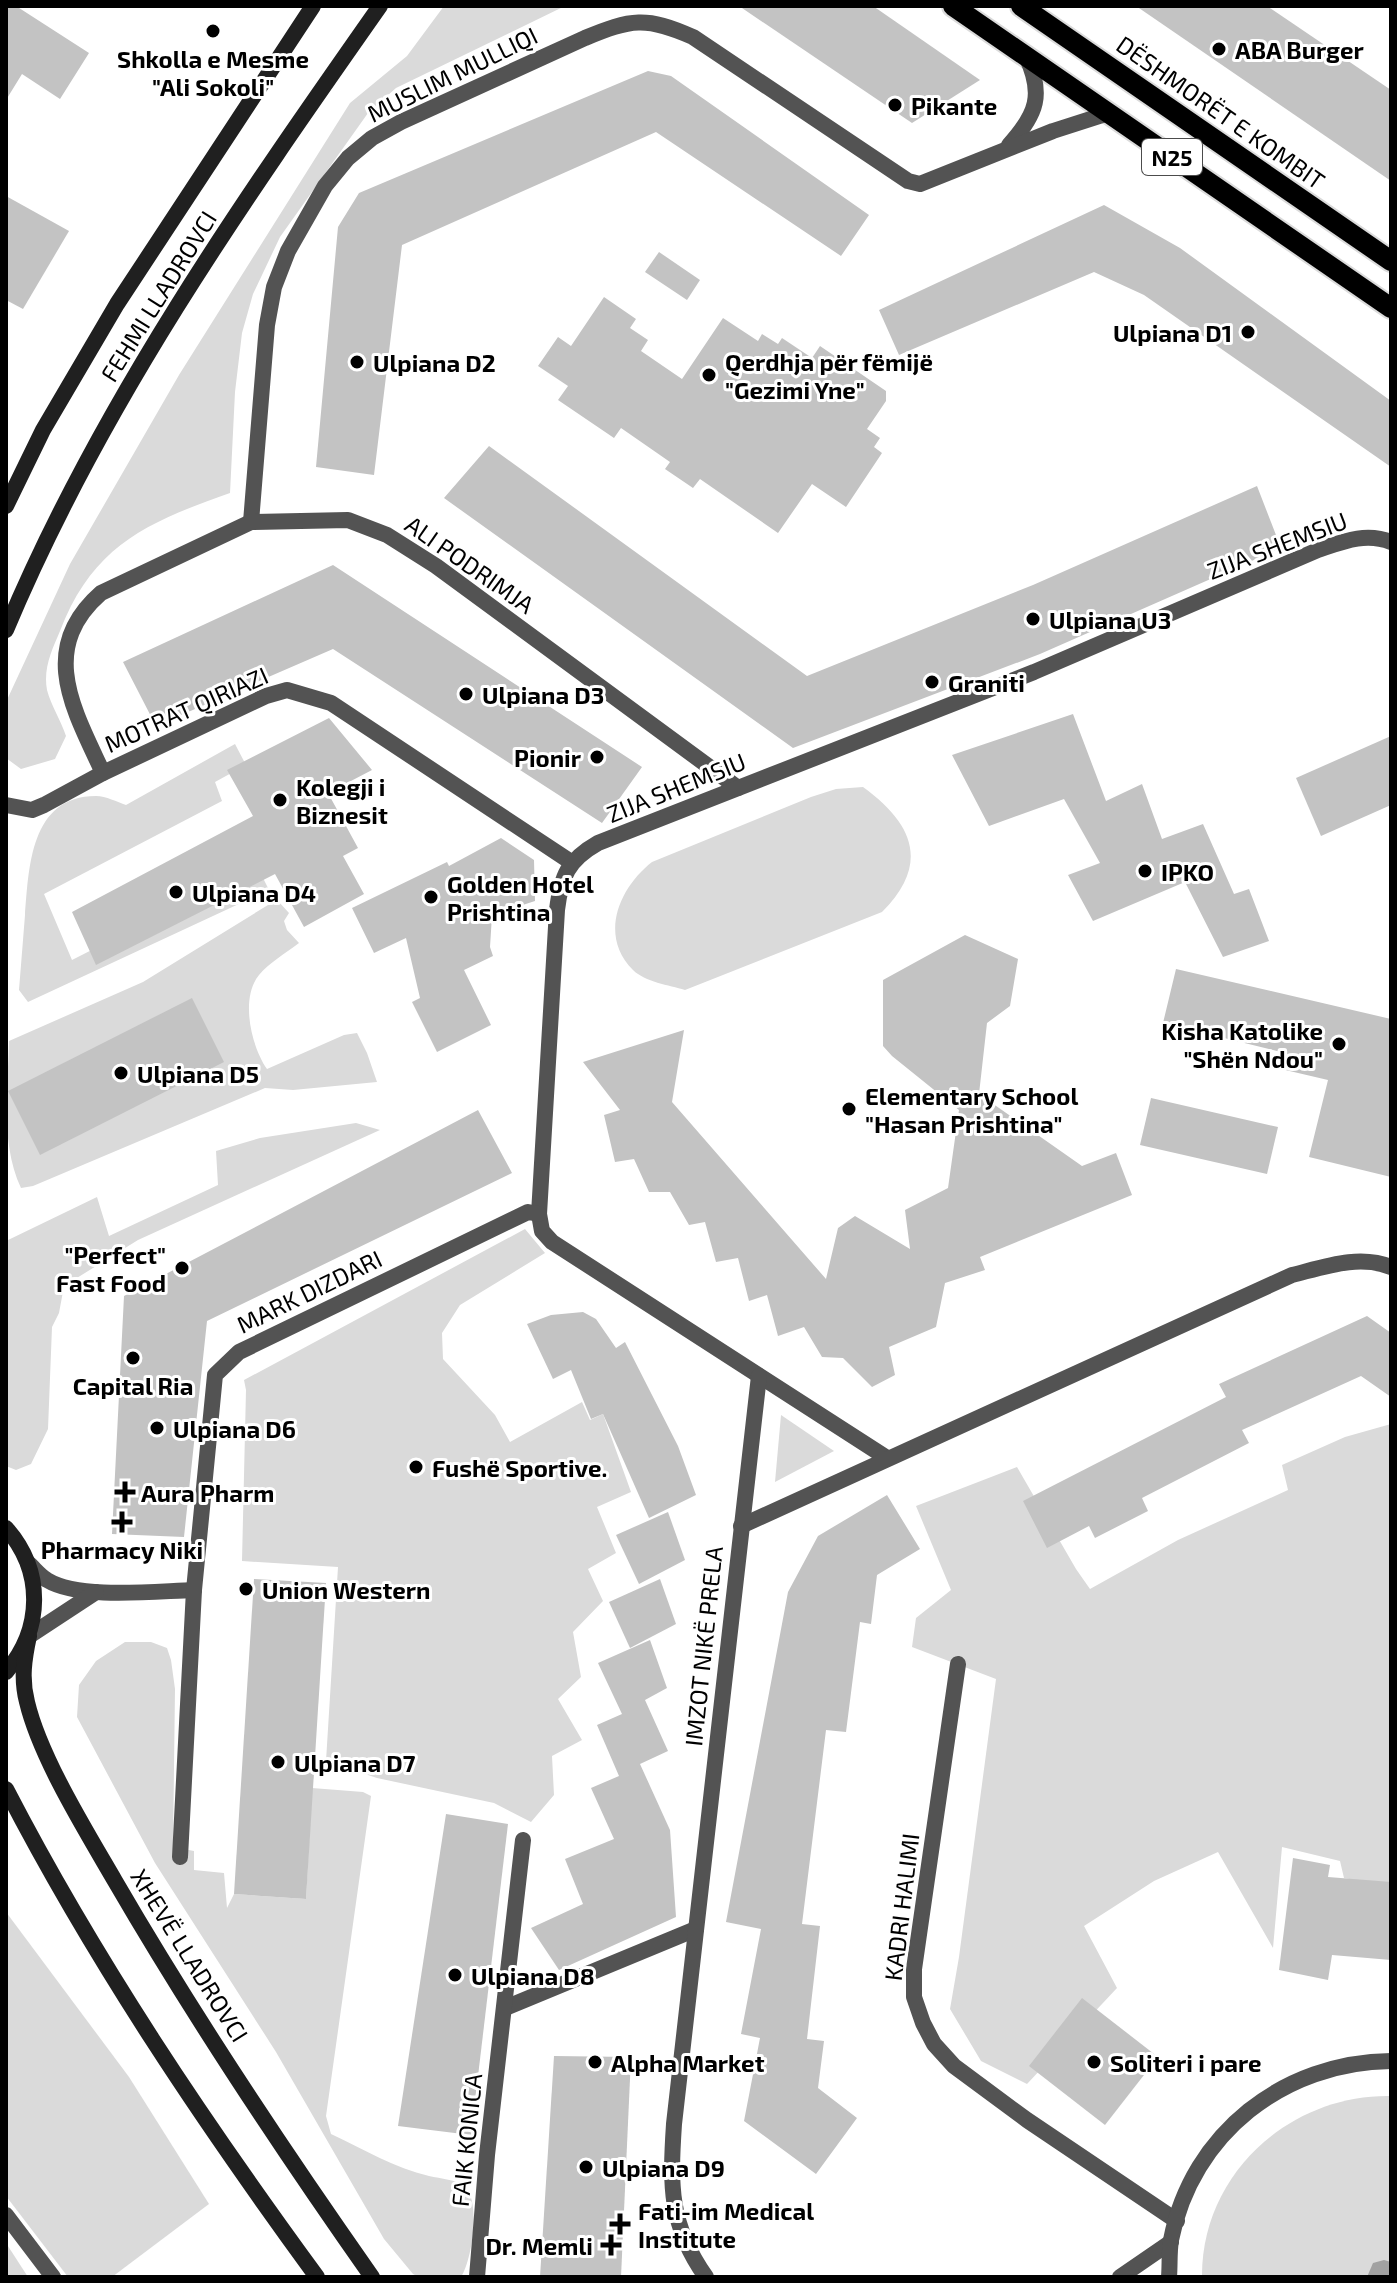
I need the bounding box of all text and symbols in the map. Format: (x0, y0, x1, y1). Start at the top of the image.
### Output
street label: MUSLIM MULLIQI (362, 20, 542, 128)
marker: Shkolla e Mesme "Ali Sokoli" (204, 22, 222, 40)
street label: DËSHMORËT E KOMBIT (1111, 29, 1331, 195)
place label: ABA Burger (1235, 35, 1364, 64)
marker: ABA Burger (1210, 40, 1228, 58)
place label: Shkolla e Mesme "Ali Sokoli" (117, 44, 309, 101)
place label: Pikante (911, 91, 997, 120)
marker: Pikante (886, 96, 904, 114)
road number: N25 (1142, 139, 1202, 175)
street label: FEHMI LLADROVCI (94, 205, 222, 387)
place label: Ulpiana D1 (1113, 318, 1232, 347)
marker: Ulpiana D1 (1239, 323, 1257, 341)
place label: Qerdhja për fëmijë "Gezimi Yne" (725, 347, 933, 404)
place label: Ulpiana D2 (373, 348, 496, 377)
marker: Ulpiana D2 (348, 353, 366, 371)
marker: Qerdhja për fëmijë "Gezimi Yne" (700, 366, 718, 384)
street label: ZIJA SHEMSIU (1203, 505, 1351, 585)
street label: ALI PODRIMJA (400, 509, 540, 619)
place label: Ulpiana U3 (1049, 605, 1171, 634)
marker: Ulpiana U3 (1024, 610, 1042, 628)
street label: MOTRAT QIRIAZI (100, 660, 272, 758)
place label: Graniti (948, 668, 1025, 697)
marker: Graniti (923, 673, 941, 691)
place label: Ulpiana D3 (482, 680, 604, 709)
marker: Ulpiana D3 (457, 685, 475, 703)
place label: Pionir (514, 743, 582, 772)
street label: ZIJA SHEMSIU (602, 746, 750, 828)
marker: Pionir (588, 748, 606, 766)
place label: Kolegji i Biznesit (296, 772, 388, 829)
marker: Kolegji i Biznesit (271, 791, 289, 809)
place label: IPKO (1161, 857, 1214, 886)
marker: IPKO (1136, 862, 1154, 880)
place label: Golden Hotel Prishtina (447, 869, 594, 926)
place label: Ulpiana D4 (192, 878, 316, 907)
marker: Ulpiana D4 (167, 883, 185, 901)
marker: Golden Hotel Prishtina (422, 888, 440, 906)
place label: Kisha Katolike "Shën Ndou" (1161, 1016, 1323, 1073)
marker: Kisha Katolike "Shën Ndou" (1330, 1035, 1348, 1053)
place label: Ulpiana D5 (137, 1059, 259, 1088)
marker: Ulpiana D5 (112, 1064, 130, 1082)
place label: Elementary School "Hasan Prishtina" (865, 1081, 1078, 1138)
marker: Elementary School "Hasan Prishtina" (840, 1100, 858, 1118)
place label: "Perfect" Fast Food (56, 1240, 166, 1297)
street label: MARK DIZDARI (232, 1243, 386, 1339)
marker: "Perfect" Fast Food (173, 1259, 191, 1277)
marker: Capital Ria (124, 1349, 142, 1367)
place label: Capital Ria (73, 1371, 193, 1400)
place label: Ulpiana D6 (173, 1414, 296, 1443)
marker: Ulpiana D6 (148, 1419, 166, 1437)
place label: Fushë Sportive. (432, 1453, 607, 1482)
marker: Fushë Sportive. (407, 1458, 425, 1476)
place label: Aura Pharm (141, 1478, 274, 1507)
marker: Aura Pharm (116, 1483, 134, 1501)
marker: Pharmacy Niki (113, 1513, 131, 1531)
place label: Pharmacy Niki (41, 1535, 203, 1564)
street label: IMZOT NIKË PRELA (678, 1545, 728, 1747)
place label: Union Western (262, 1575, 430, 1604)
marker: Union Western (237, 1580, 255, 1598)
place label: Ulpiana D7 (294, 1748, 416, 1777)
marker: Ulpiana D7 (269, 1753, 287, 1771)
street label: KADRI HALIMI (878, 1832, 924, 1982)
street label: XHEVË LLADROVCI (125, 1863, 255, 2047)
place label: Ulpiana D8 (471, 1961, 595, 1990)
marker: Ulpiana D8 (446, 1966, 464, 1984)
place label: Alpha Market (611, 2048, 765, 2077)
place label: Soliteri i pare (1110, 2048, 1262, 2077)
marker: Alpha Market (586, 2053, 604, 2071)
marker: Soliteri i pare (1085, 2053, 1103, 2071)
street label: FAIK KONICA (445, 2072, 487, 2208)
place label: Ulpiana D9 (602, 2153, 725, 2182)
marker: Ulpiana D9 (577, 2158, 595, 2176)
place label: Fati-im Medical Institute (638, 2196, 814, 2253)
marker: Fati-im Medical Institute (609, 2213, 631, 2235)
place label: Dr. Memli (485, 2231, 593, 2260)
marker: Dr. Memli (600, 2234, 622, 2256)

